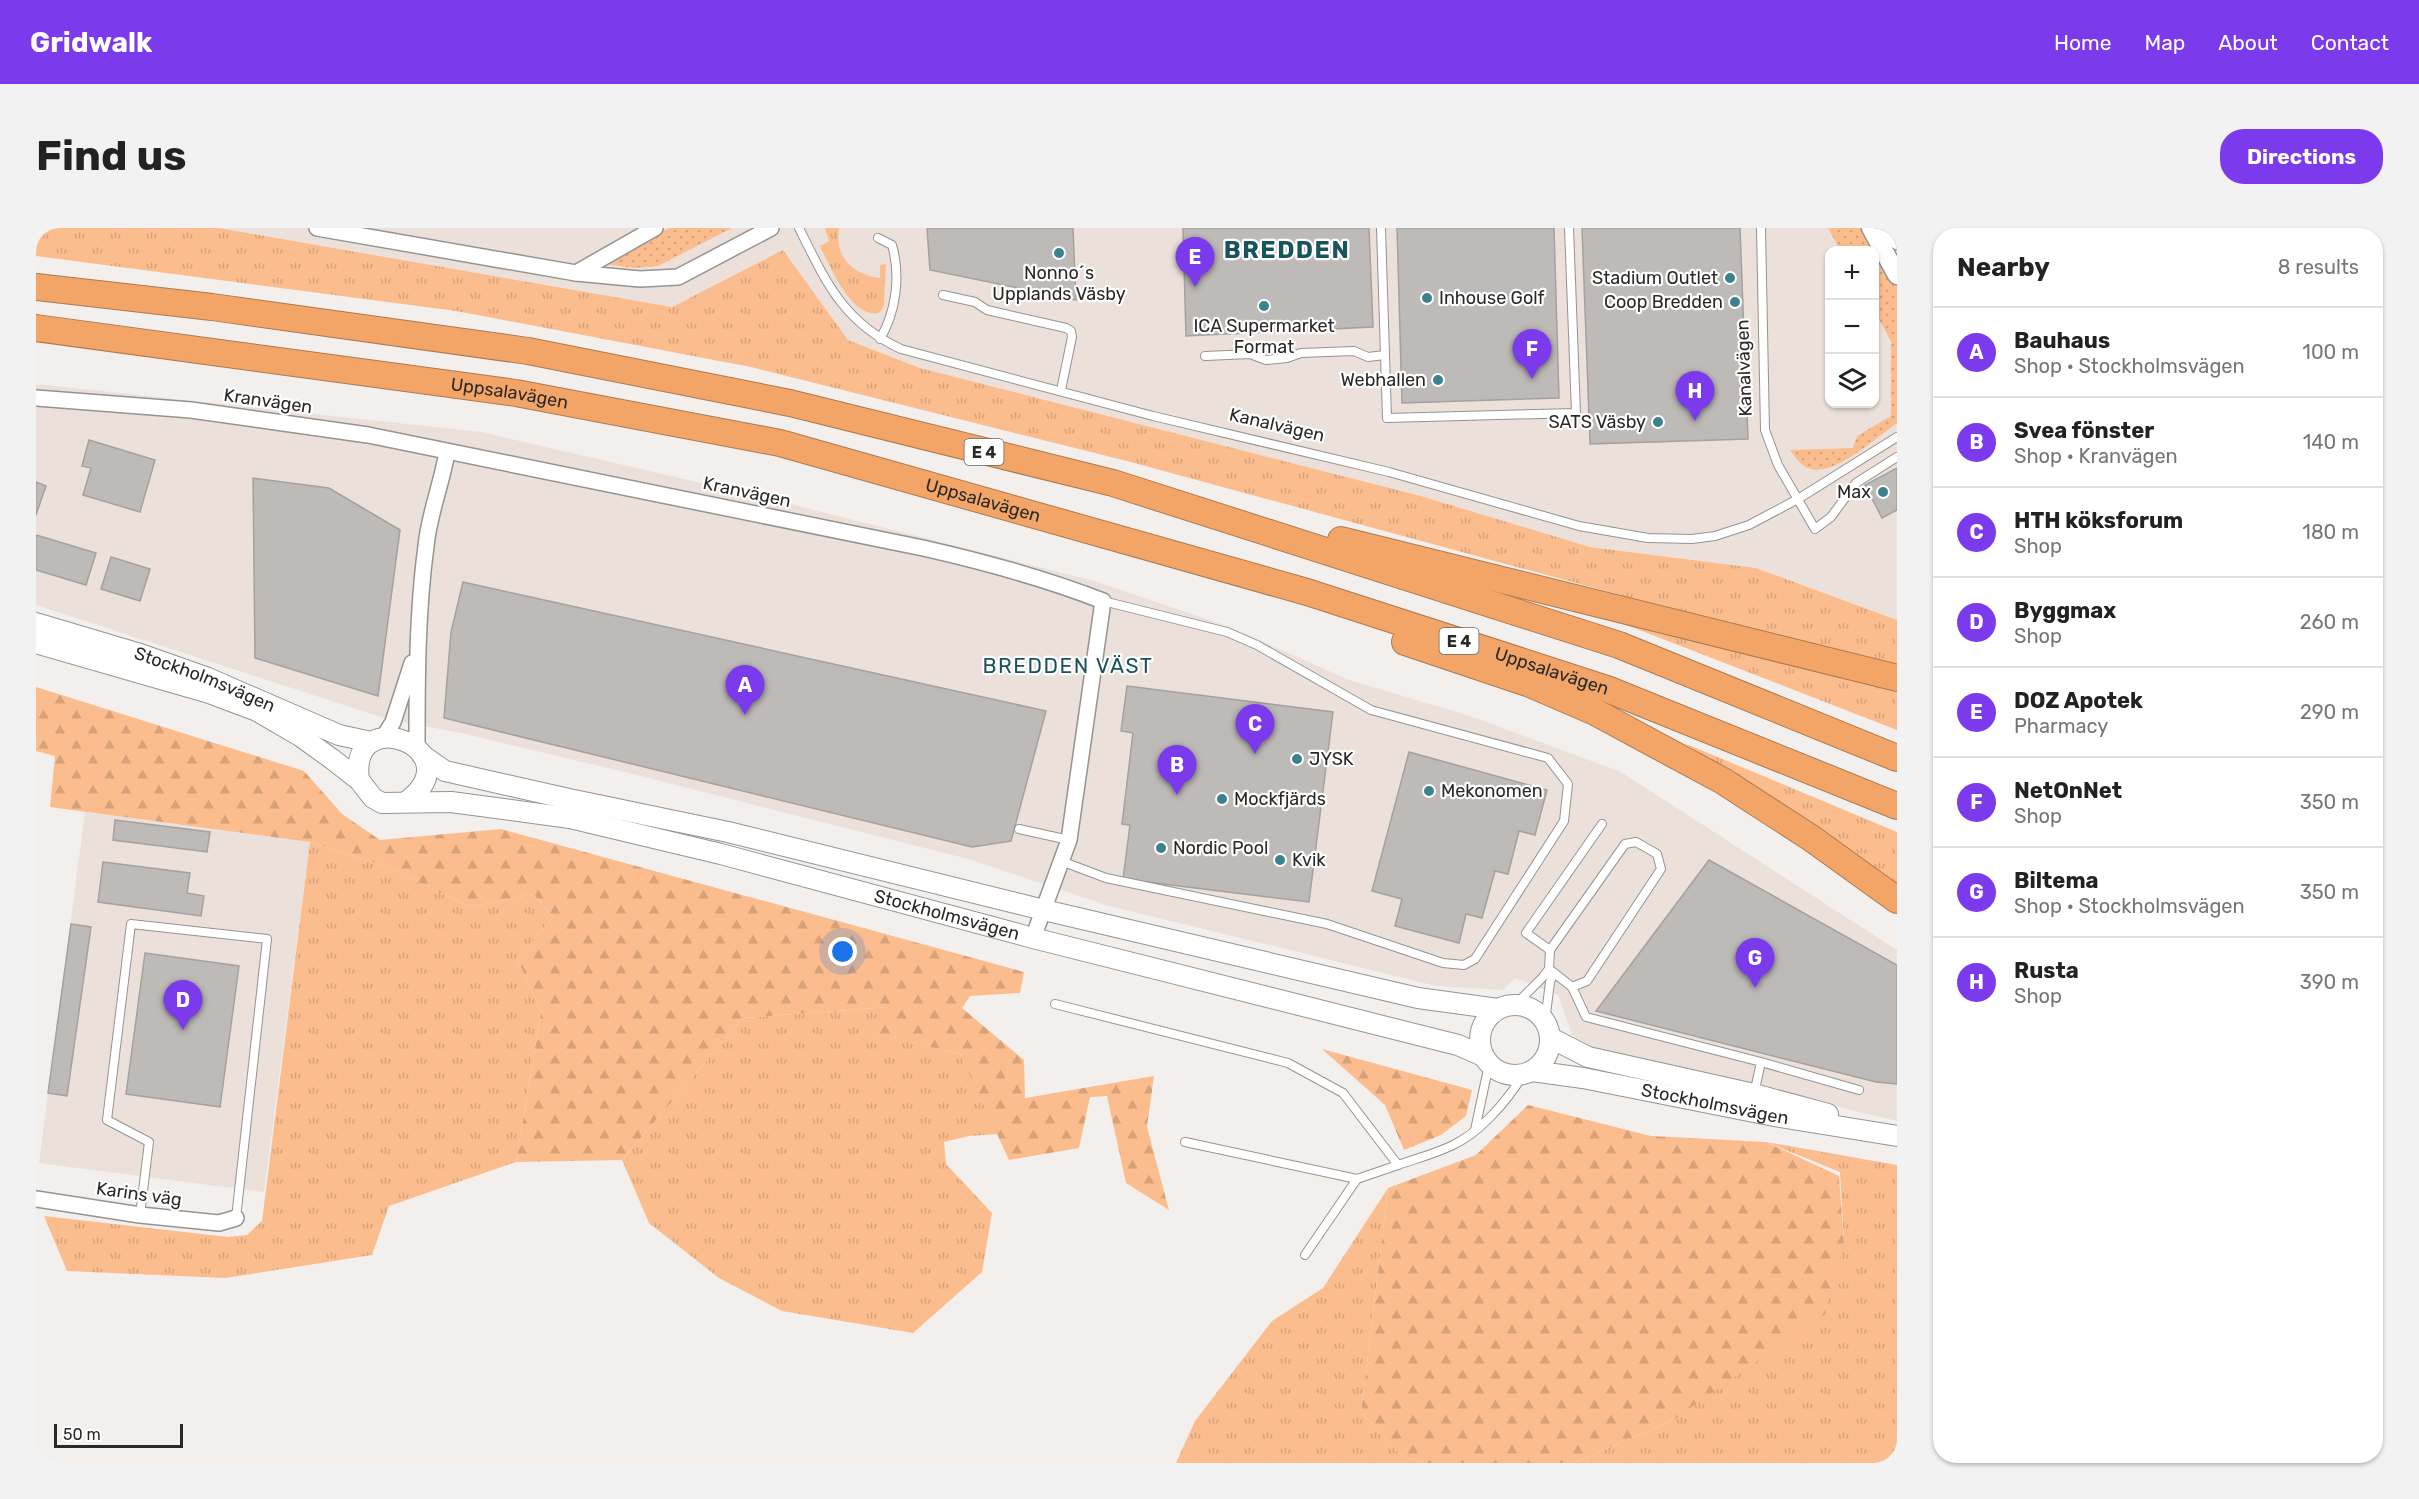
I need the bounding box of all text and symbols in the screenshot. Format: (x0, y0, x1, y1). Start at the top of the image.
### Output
text: Gridwalk (30, 26, 152, 59)
text: Home (2054, 30, 2111, 55)
text: Map (2144, 30, 2185, 55)
text: About (2218, 30, 2278, 55)
text: Contact (2311, 30, 2389, 55)
button: Directions (2220, 129, 2383, 184)
text: Find us (36, 131, 187, 181)
district label: BREDDEN (1224, 236, 1350, 264)
pin: E (1176, 238, 1214, 287)
marker: Nonno´s Upplands Väsby (1052, 246, 1066, 260)
map controls (1825, 246, 1879, 408)
button: + (1825, 246, 1879, 300)
text: Nearby (1957, 252, 2050, 283)
text: 8 results (2278, 255, 2359, 279)
place label: Nonno´s Upplands Väsby (992, 262, 1126, 305)
place label: Stadium Outlet (1592, 267, 1718, 289)
marker: Stadium Outlet (1723, 271, 1737, 285)
place label: Inhouse Golf (1439, 287, 1545, 309)
marker: Inhouse Golf (1420, 291, 1434, 305)
place label: Coop Bredden (1604, 291, 1723, 313)
marker: Coop Bredden (1728, 295, 1742, 309)
marker: ICA Supermarket Format (1257, 299, 1271, 313)
button: − (1825, 300, 1879, 354)
place label: ICA Supermarket Format (1193, 315, 1335, 358)
street label: Kanalvägen (1731, 319, 1757, 417)
text: Bauhaus (2014, 327, 2110, 354)
pin: F (1512, 330, 1552, 379)
text: A (1969, 340, 1984, 364)
text: 100 m (2302, 340, 2359, 364)
button: layers (1825, 354, 1879, 408)
text: Shop · Stockholmsvägen (2014, 354, 2245, 378)
place label: Webhallen (1341, 369, 1426, 391)
pin: H (1676, 372, 1714, 421)
street label: Uppsalavägen (449, 373, 570, 414)
marker: Webhallen (1431, 373, 1445, 387)
street label: Kranvägen (222, 384, 314, 418)
street label: Kanalvägen (1227, 403, 1327, 447)
place label: SATS Väsby (1549, 411, 1646, 433)
marker: SATS Väsby (1651, 415, 1665, 429)
text: Svea fönster (2014, 417, 2154, 444)
text: B (1969, 430, 1984, 454)
text: 140 m (2303, 430, 2359, 454)
road number: E 4 (964, 439, 1004, 465)
text: Shop · Kranvägen (2014, 444, 2178, 468)
street label: Kranvägen (701, 472, 793, 512)
street label: Uppsalavägen (923, 474, 1043, 527)
place label: Max (1837, 481, 1871, 503)
marker: Max (1876, 485, 1890, 499)
text: HTH köksforum (2014, 507, 2183, 534)
text: C (1969, 520, 1984, 544)
text: 180 m (2302, 520, 2359, 544)
text: Shop (2014, 534, 2062, 558)
text: Byggmax (2014, 597, 2116, 624)
text: D (1969, 610, 1984, 634)
text: 260 m (2300, 610, 2359, 634)
text: Shop (2014, 624, 2062, 648)
road number: E 4 (1440, 628, 1478, 654)
street label: Stockholmsvägen (131, 642, 279, 717)
street label: Uppsalavägen (1492, 642, 1612, 700)
district label: BREDDEN VÄST (983, 653, 1153, 678)
pin: A (726, 666, 764, 715)
text: DOZ Apotek (2014, 687, 2143, 714)
text: E (1970, 700, 1983, 724)
text: 290 m (2300, 700, 2359, 724)
pin: C (1236, 704, 1274, 754)
text: Pharmacy (2014, 714, 2108, 738)
pin: B (1158, 746, 1196, 795)
place label: JYSK (1309, 748, 1354, 770)
marker: JYSK (1290, 752, 1304, 766)
text: NetOnNet (2014, 777, 2122, 804)
place label: Mekonomen (1441, 780, 1543, 802)
marker: Mekonomen (1422, 784, 1436, 798)
place label: Mockfjärds (1234, 788, 1326, 810)
text: F (1970, 790, 1983, 814)
text: 350 m (2300, 790, 2359, 814)
marker: Mockfjärds (1215, 792, 1229, 806)
text: Shop (2014, 804, 2062, 828)
place label: Nordic Pool (1173, 837, 1268, 859)
marker: Nordic Pool (1154, 841, 1168, 855)
place label: Kvik (1292, 849, 1326, 871)
marker: Kvik (1273, 853, 1287, 867)
text: Biltema (2014, 867, 2099, 894)
text: G (1969, 880, 1984, 904)
text: 350 m (2300, 880, 2359, 904)
street label: Stockholmsvägen (872, 885, 1022, 945)
text: Shop · Stockholmsvägen (2014, 894, 2245, 918)
your location (828, 937, 857, 966)
pin: G (1736, 938, 1774, 988)
text: Rusta (2014, 957, 2079, 984)
text: H (1969, 970, 1984, 994)
text: 390 m (2300, 970, 2359, 994)
pin: D (164, 980, 202, 1030)
text: Shop (2014, 984, 2062, 1008)
street label: Stockholmsvägen (1639, 1079, 1790, 1129)
street label: Karins väg (95, 1177, 183, 1211)
scale bar (54, 1421, 183, 1448)
text: 50 m (63, 1425, 101, 1444)

